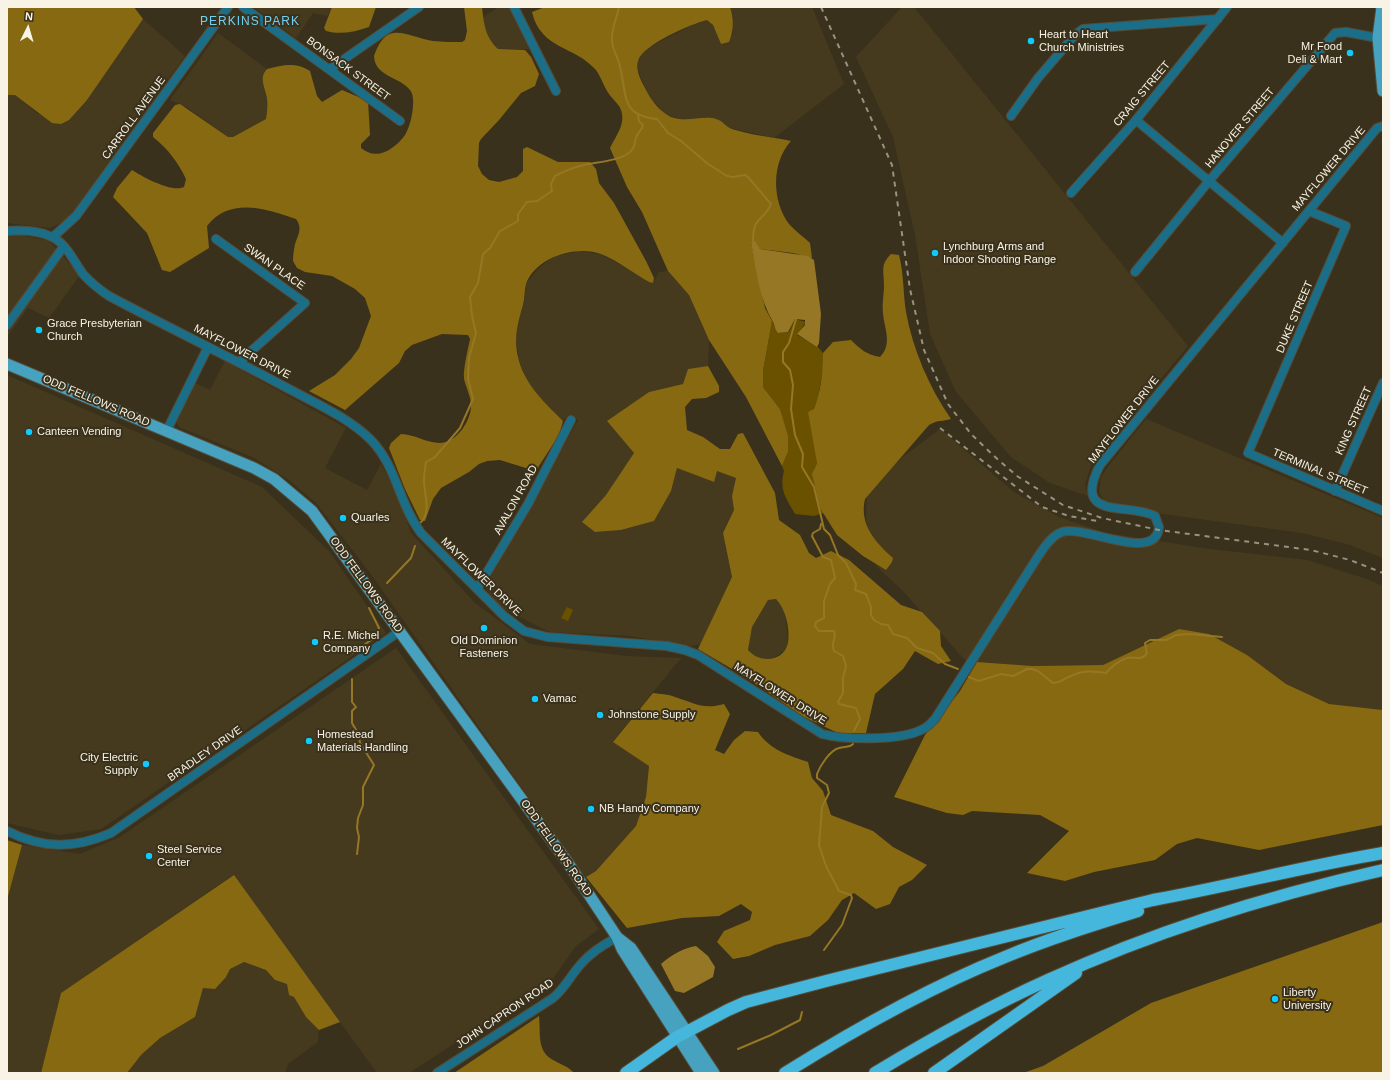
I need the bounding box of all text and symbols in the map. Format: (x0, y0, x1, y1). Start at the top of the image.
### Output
north arrow (8, 8, 48, 48)
text: N (25, 10, 34, 22)
district label: PERKINS PARK (200, 15, 300, 29)
place label: Heart to Heart Church Ministries (1039, 28, 1124, 54)
street label: BONSACK STREET (304, 34, 392, 104)
marker: Heart to Heart Church Ministries (1026, 36, 1036, 46)
place label: Mr Food Deli & Mart (1288, 40, 1342, 66)
marker: Mr Food Deli & Mart (1345, 48, 1355, 58)
street label: CRAIG STREET (1111, 59, 1173, 129)
street label: CARROLL AVENUE (99, 74, 169, 162)
street label: HANOVER STREET (1203, 85, 1277, 171)
street label: MAYFLOWER DRIVE (1290, 124, 1368, 214)
place label: Lynchburg Arms and Indoor Shooting Range (943, 240, 1056, 266)
street label: SWAN PLACE (241, 241, 307, 293)
marker: Lynchburg Arms and Indoor Shooting Range (930, 248, 940, 258)
street label: DUKE STREET (1274, 279, 1316, 355)
place label: Grace Presbyterian Church (47, 317, 142, 343)
street label: MAYFLOWER DRIVE (191, 322, 293, 382)
marker: Grace Presbyterian Church (34, 325, 44, 335)
street label: ODD FELLOWS ROAD (41, 372, 151, 430)
street label: MAYFLOWER DRIVE (1086, 374, 1162, 466)
street label: KING STREET (1333, 385, 1375, 457)
place label: Canteen Vending (37, 425, 121, 439)
marker: Canteen Vending (24, 427, 34, 437)
street label: TERMINAL STREET (1270, 446, 1370, 498)
street label: AVALON ROAD (491, 463, 541, 537)
place label: Quarles (351, 511, 390, 525)
marker: Quarles (338, 513, 348, 523)
street label: ODD FELLOWS ROAD (327, 535, 405, 635)
street label: MAYFLOWER DRIVE (438, 535, 524, 619)
marker: Old Dominion Fasteners (479, 623, 489, 633)
place label: R.E. Michel Company (323, 629, 379, 655)
place label: Old Dominion Fasteners (451, 634, 517, 660)
marker: R.E. Michel Company (310, 637, 320, 647)
street label: MAYFLOWER DRIVE (731, 660, 829, 728)
place label: Vamac (543, 692, 576, 706)
marker: Vamac (530, 694, 540, 704)
place label: Johnstone Supply (608, 708, 695, 722)
marker: Johnstone Supply (595, 710, 605, 720)
street label: BRADLEY DRIVE (165, 723, 245, 785)
place label: Homestead Materials Handling (317, 728, 408, 754)
marker: Homestead Materials Handling (304, 736, 314, 746)
place label: City Electric Supply (80, 751, 138, 777)
marker: City Electric Supply (141, 759, 151, 769)
street label: ODD FELLOWS ROAD (518, 797, 594, 899)
place label: NB Handy Company (599, 802, 699, 816)
marker: NB Handy Company (586, 804, 596, 814)
place label: Steel Service Center (157, 843, 222, 869)
marker: Steel Service Center (144, 851, 154, 861)
street label: JOHN CAPRON ROAD (454, 976, 556, 1052)
place label: Liberty University (1283, 986, 1331, 1012)
marker: Liberty University (1270, 994, 1280, 1004)

